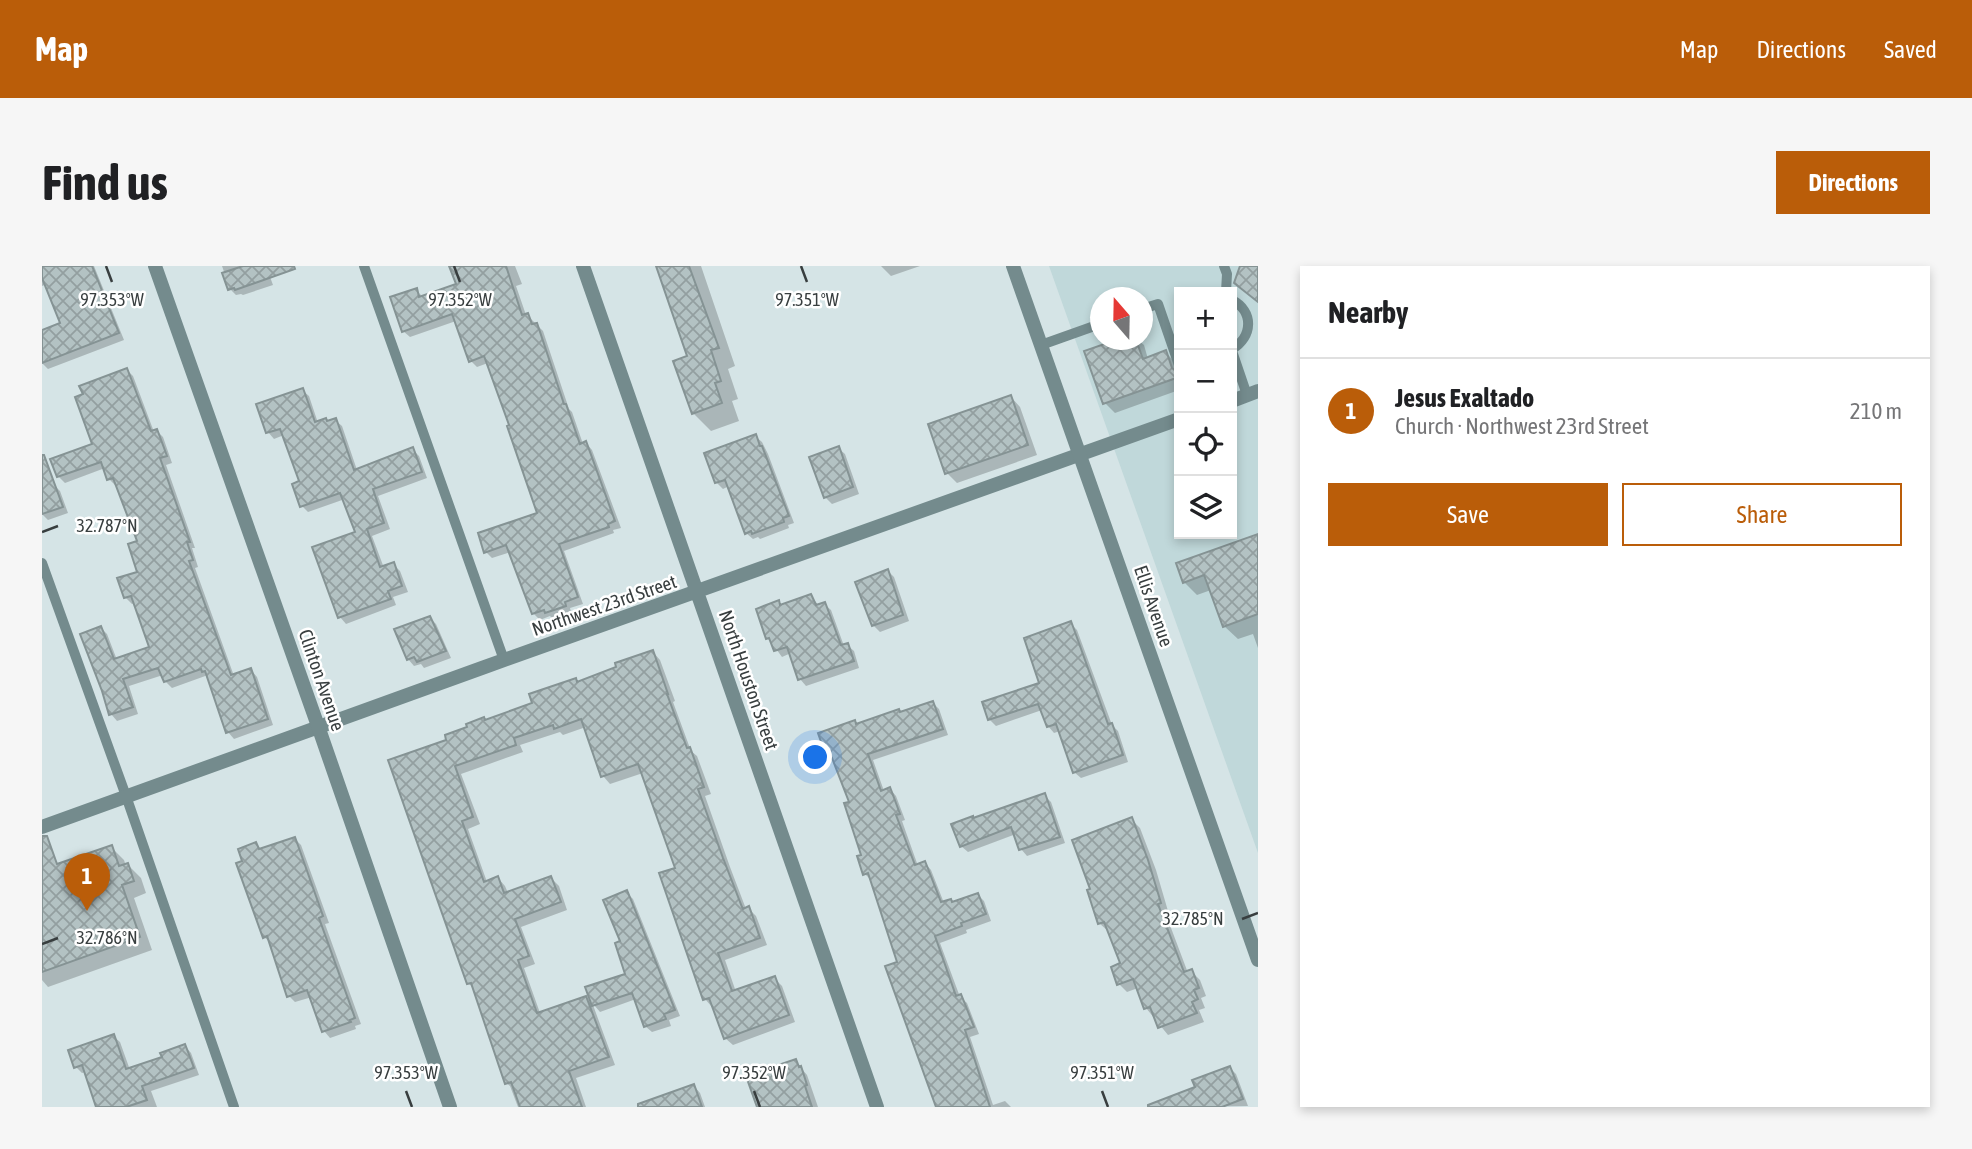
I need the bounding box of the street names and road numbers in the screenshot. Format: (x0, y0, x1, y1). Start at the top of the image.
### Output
street label: Ellis Avenue (1130, 563, 1178, 649)
street label: Northwest 23rd Street (529, 570, 679, 640)
street label: North Houston Street (715, 607, 783, 753)
street label: Clinton Avenue (294, 626, 350, 734)

